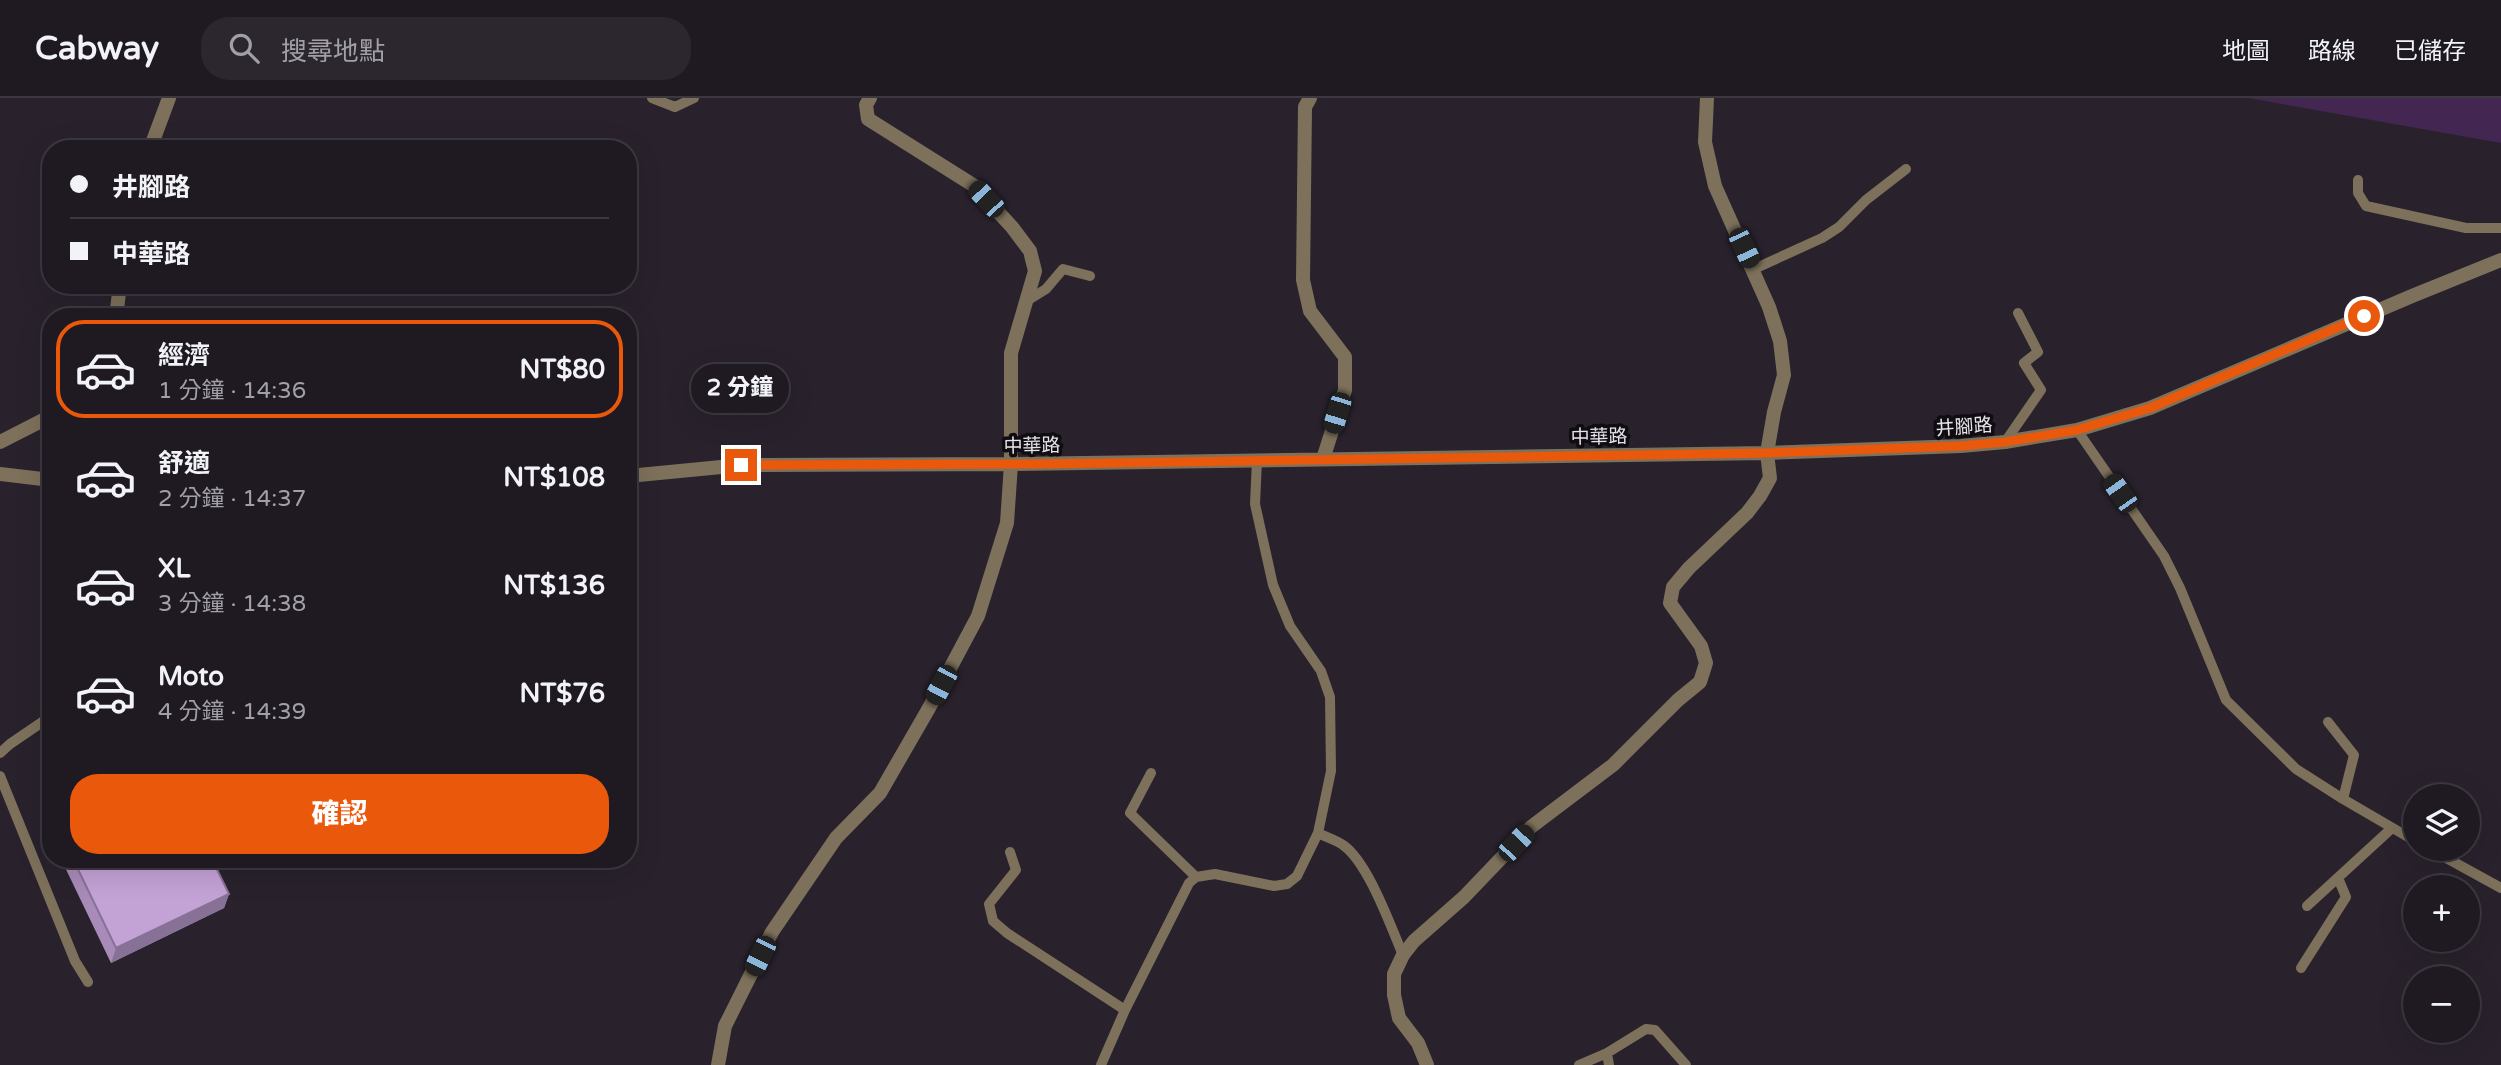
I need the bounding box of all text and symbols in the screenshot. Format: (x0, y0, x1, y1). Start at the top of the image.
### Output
search box (201, 17, 691, 80)
text: Cabway (35, 29, 159, 68)
icon: search (225, 29, 263, 67)
text: 搜尋地點 (281, 36, 385, 67)
text: 地圖 (2222, 37, 2270, 66)
text: 路線 (2308, 37, 2356, 66)
text: 已儲存 (2394, 37, 2466, 66)
text: 井腳路 (112, 172, 190, 203)
car (964, 176, 1009, 222)
car (1726, 225, 1763, 271)
text: 中華路 (112, 239, 190, 270)
route start (2348, 300, 2380, 332)
icon: car (74, 338, 137, 401)
text: 經濟 (158, 340, 210, 371)
text: NT$80 (520, 354, 605, 385)
callout: 2 分鐘 (692, 364, 790, 412)
text: 2 分鐘 (707, 374, 773, 402)
text: 1 分鐘 · 14:36 (158, 377, 306, 405)
car (1321, 390, 1354, 436)
street label: 井腳路 (1935, 414, 1993, 440)
street label: 中華路 (1570, 426, 1628, 448)
street label: 中華路 (1003, 435, 1061, 457)
icon: car (74, 446, 137, 509)
text: 舒適 (158, 448, 210, 479)
route end (725, 449, 757, 481)
text: NT$108 (503, 462, 605, 493)
car (2100, 470, 2141, 516)
text: 2 分鐘 · 14:37 (158, 485, 306, 513)
text: XL (158, 553, 190, 584)
icon: car (74, 554, 137, 617)
text: NT$136 (503, 570, 605, 601)
text: 3 分鐘 · 14:38 (158, 590, 306, 618)
text: Moto (158, 661, 224, 692)
icon: car (74, 662, 137, 725)
car (922, 662, 961, 708)
text: NT$76 (520, 678, 605, 709)
text: 4 分鐘 · 14:39 (158, 698, 306, 726)
button: 確認 (70, 774, 609, 854)
map controls (2403, 784, 2480, 1043)
button: layers (2403, 784, 2480, 861)
car (1494, 820, 1539, 866)
button: + (2403, 875, 2480, 952)
car (742, 933, 779, 979)
button: − (2403, 966, 2480, 1043)

